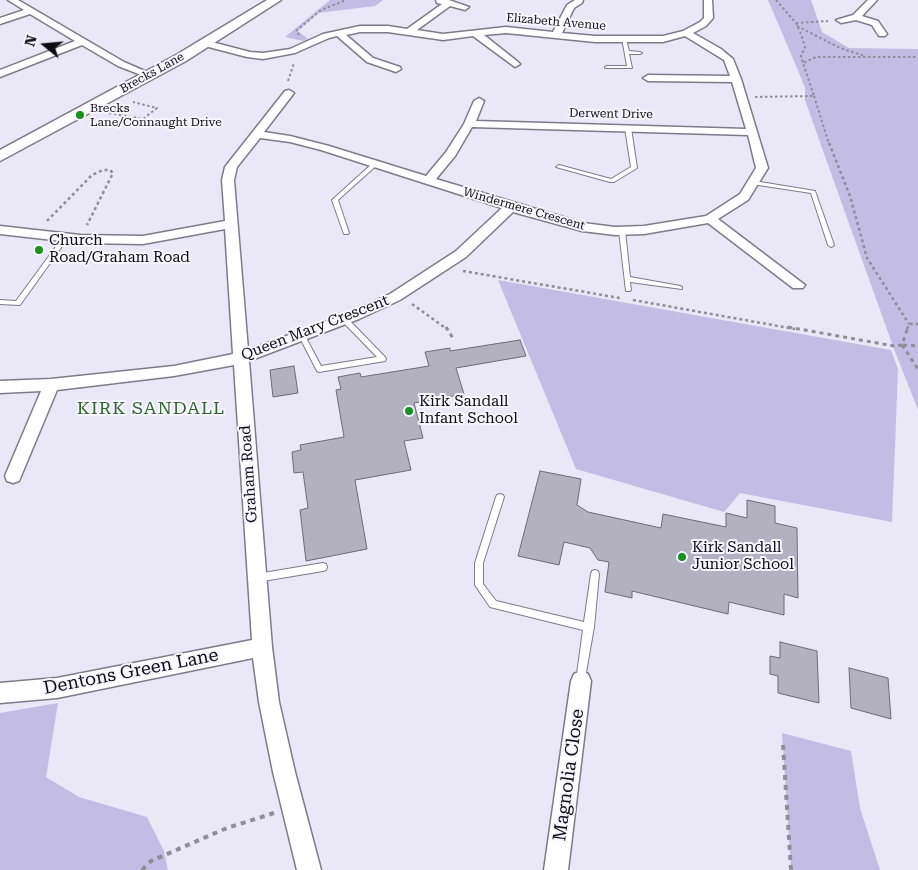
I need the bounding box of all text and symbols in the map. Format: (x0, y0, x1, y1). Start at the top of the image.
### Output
street label: Elizabeth Avenue (506, 10, 606, 34)
north arrow (20, 20, 70, 70)
text: N (21, 33, 40, 48)
street label: Brecks Lane (118, 50, 186, 96)
place label: Brecks Lane/Connaught Drive (90, 101, 222, 129)
street label: Derwent Drive (569, 106, 653, 122)
marker: Brecks Lane/Connaught Drive (74, 109, 86, 121)
street label: Windermere Crescent (461, 185, 587, 233)
place label: Church Road/Graham Road (49, 232, 190, 267)
marker: Church Road/Graham Road (33, 244, 45, 256)
street label: Queen Mary Crescent (239, 292, 391, 364)
place label: Kirk Sandall Infant School (419, 393, 518, 428)
district label: KIRK SANDALL (75, 398, 227, 420)
marker: Kirk Sandall Infant School (403, 405, 415, 417)
street label: Graham Road (237, 424, 261, 524)
place label: Kirk Sandall Junior School (692, 539, 794, 574)
marker: Kirk Sandall Junior School (676, 551, 688, 563)
street label: Dentons Green Lane (42, 644, 220, 700)
street label: Magnolia Close (549, 708, 589, 842)

